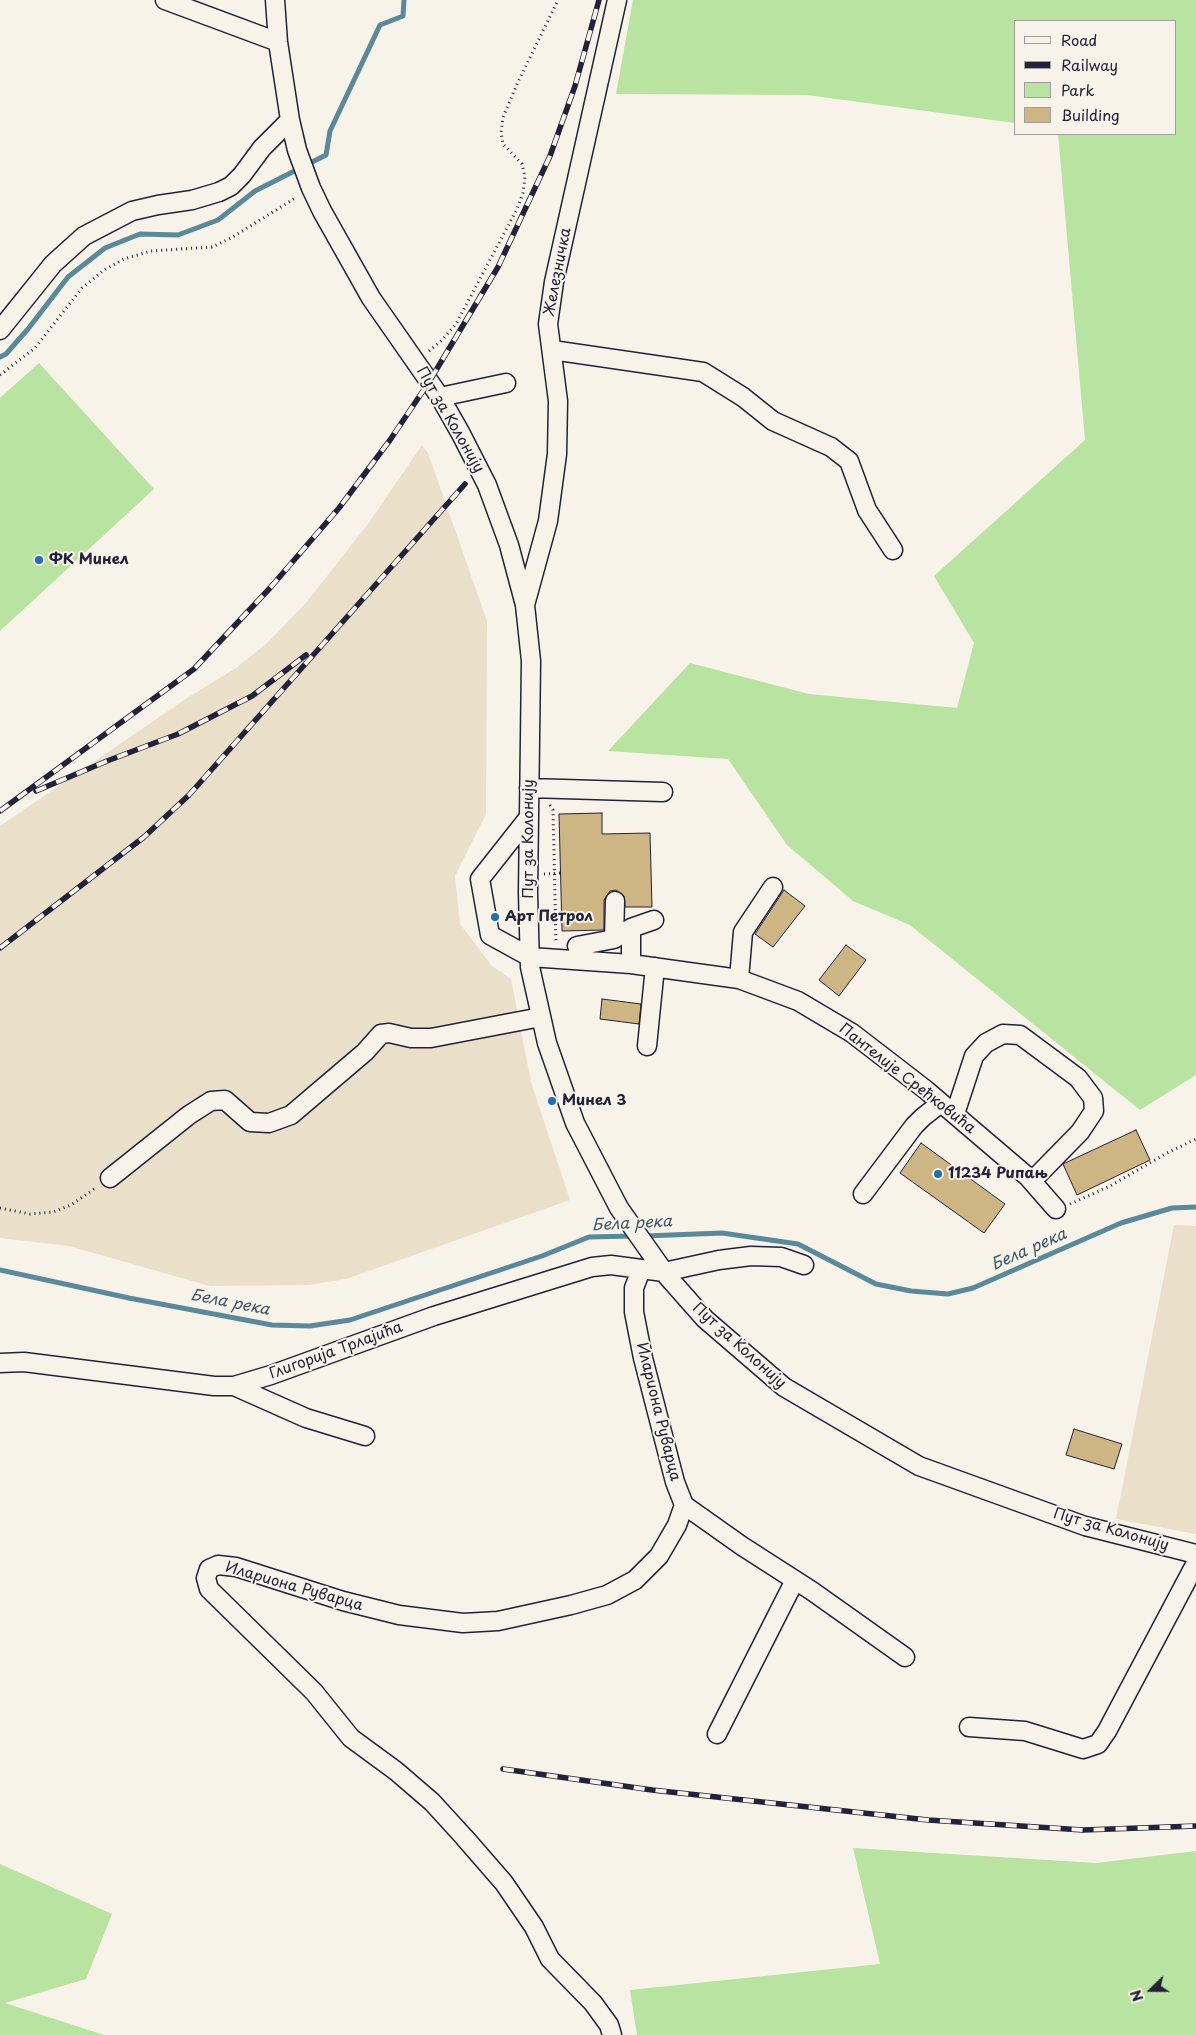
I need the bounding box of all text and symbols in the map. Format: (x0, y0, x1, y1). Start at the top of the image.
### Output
legend (1014, 20, 1176, 135)
text: Road (1061, 28, 1097, 51)
text: Railway (1061, 53, 1118, 76)
text: Park (1061, 78, 1095, 101)
text: Building (1061, 103, 1120, 126)
street label: Железничка (541, 226, 575, 318)
street label: Пут за Колонију (412, 364, 488, 476)
place label: ФК Минел (49, 551, 129, 569)
marker: ФК Минел (33, 554, 45, 566)
street label: Пут за Колонију (520, 779, 538, 899)
place label: Арт Петрол (505, 908, 593, 926)
marker: Арт Петрол (489, 911, 501, 923)
street label: Пантелије Срећковића (835, 1020, 979, 1138)
place label: Минел 3 (562, 1092, 626, 1110)
marker: Минел 3 (546, 1095, 558, 1107)
place label: 11234 Рипањ (948, 1165, 1048, 1183)
marker: 11234 Рипањ (932, 1168, 944, 1180)
water label: Бела река (592, 1212, 672, 1236)
water label: Бела река (989, 1225, 1069, 1275)
water label: Бела река (189, 1286, 271, 1320)
street label: Пут за Колонију (689, 1299, 789, 1393)
street label: Глигорија Трлајића (267, 1319, 405, 1383)
street label: Илариона Руварца (632, 1341, 684, 1483)
street label: Пут за Колонију (1051, 1505, 1171, 1555)
street label: Илариона Руварца (223, 1559, 365, 1615)
north arrow (1126, 1965, 1176, 2015)
text: N (1125, 1987, 1148, 2005)

